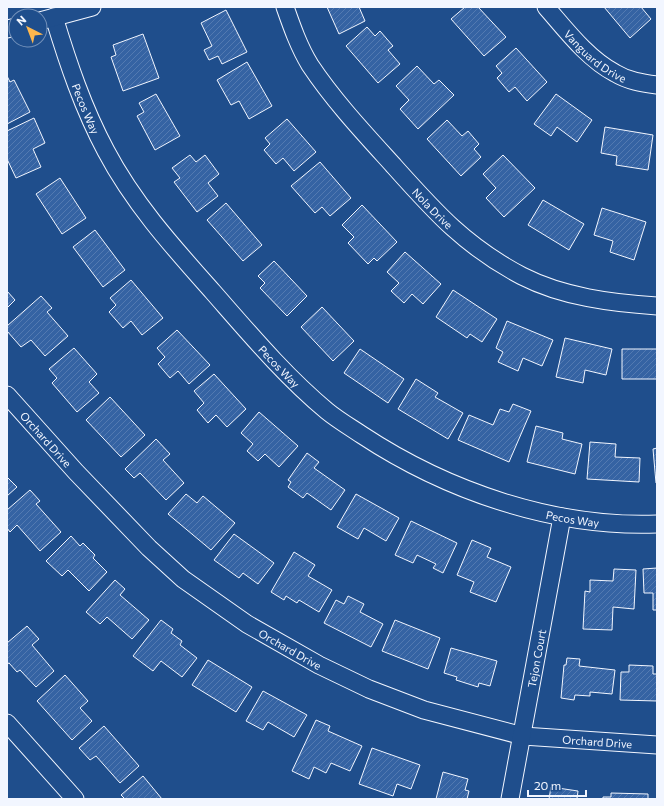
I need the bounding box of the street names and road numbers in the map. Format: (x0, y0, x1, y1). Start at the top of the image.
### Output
street label: Vanguard Drive (562, 27, 629, 84)
street label: Pecos Way (70, 81, 103, 136)
street label: Nola Drive (410, 185, 456, 231)
street label: Pecos Way (256, 342, 303, 390)
street label: Orchard Drive (18, 409, 75, 470)
street label: Pecos Way (545, 507, 600, 529)
street label: Orchard Drive (257, 626, 324, 672)
street label: Tejon Court (524, 628, 548, 689)
street label: Orchard Drive (562, 732, 633, 750)

